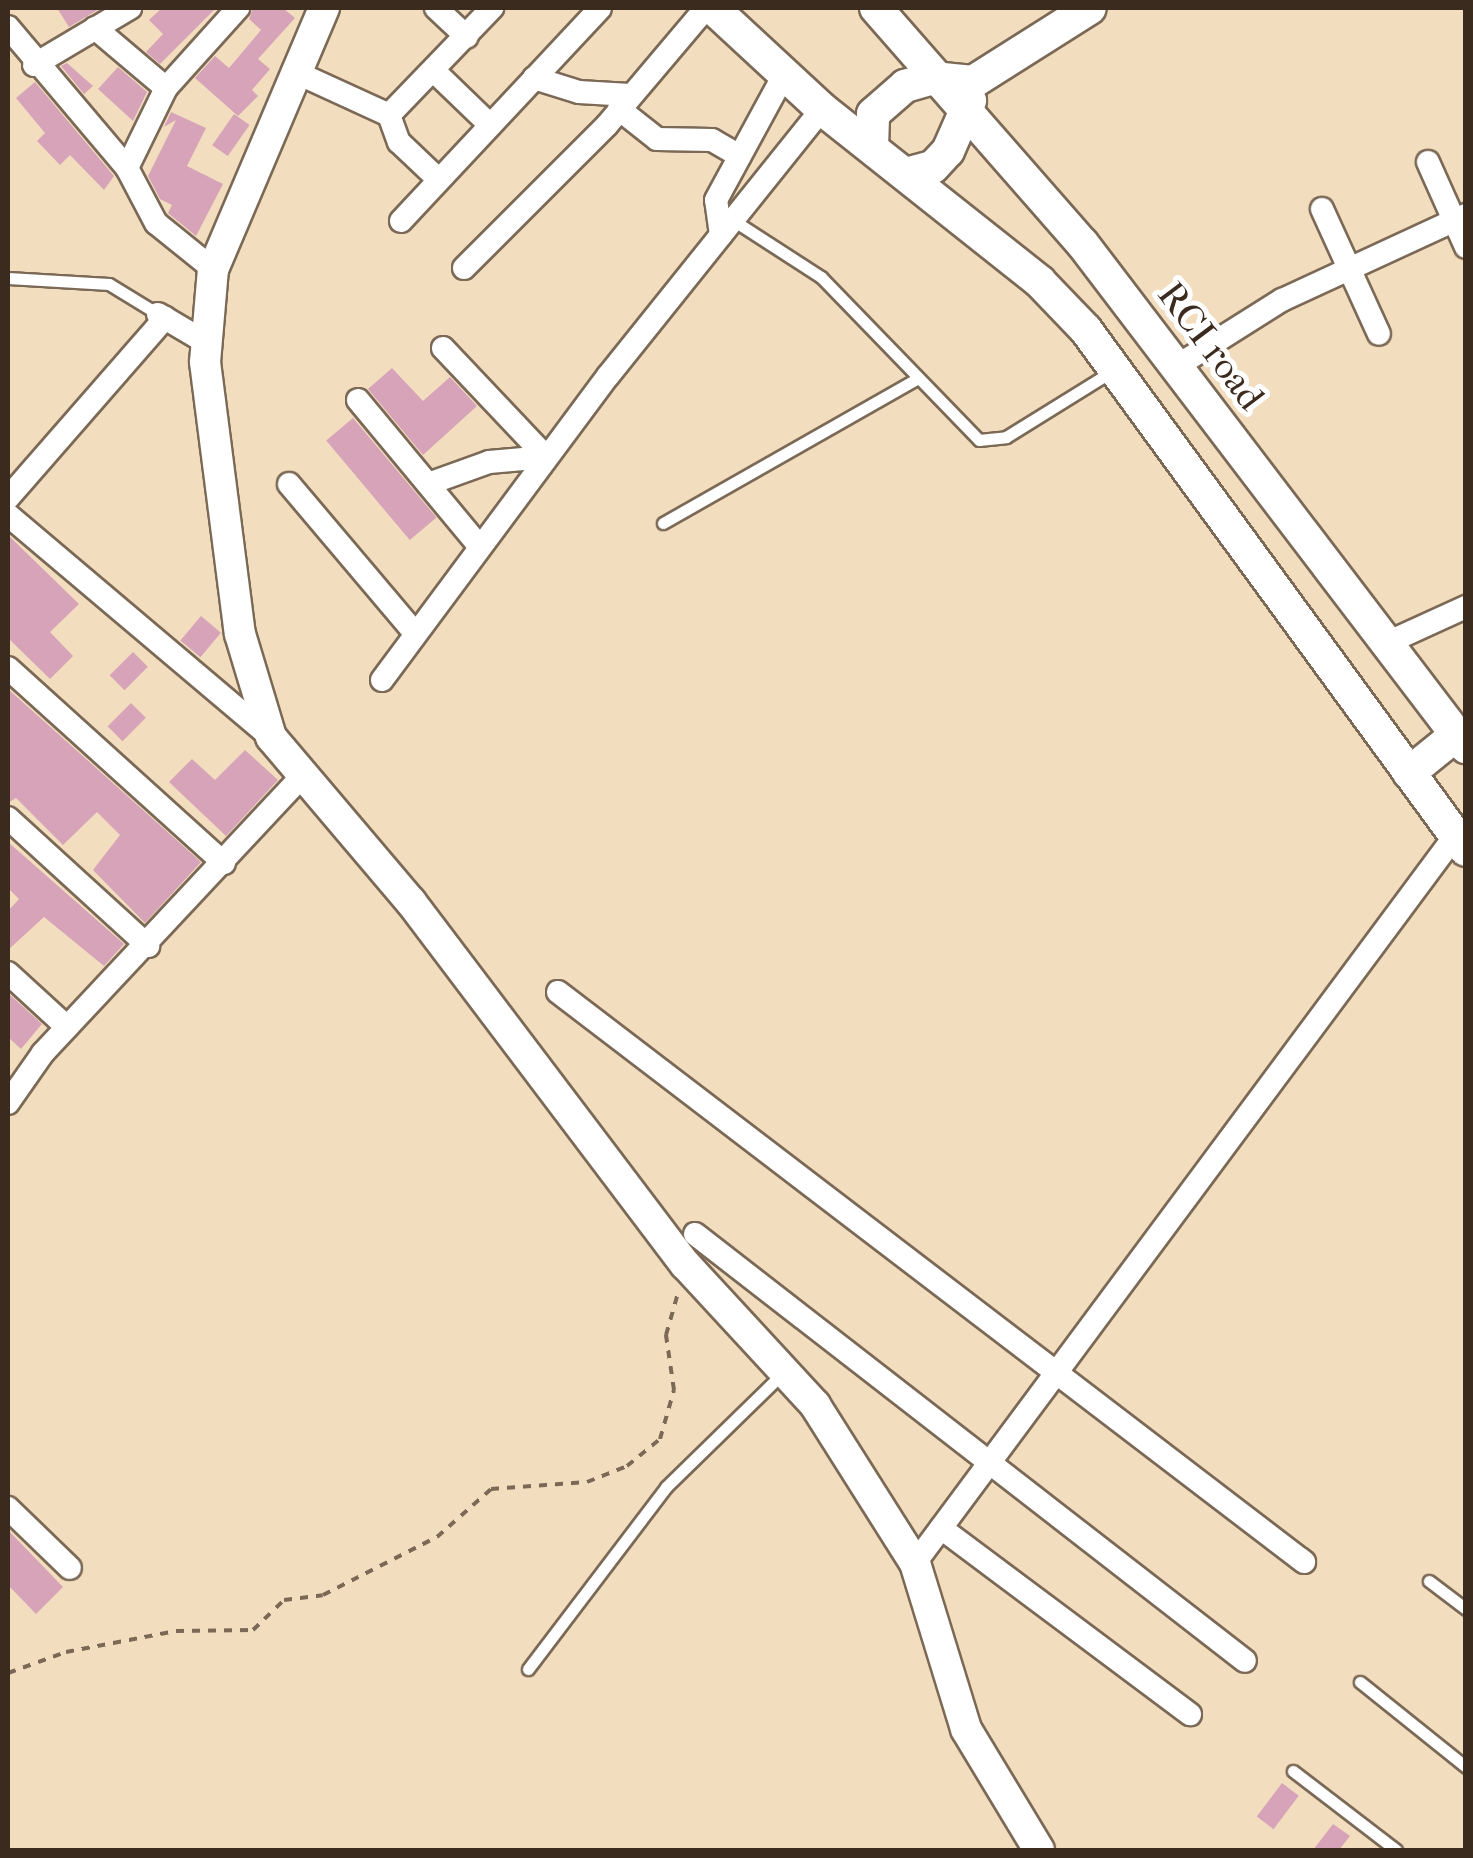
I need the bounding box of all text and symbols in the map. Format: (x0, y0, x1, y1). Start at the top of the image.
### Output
street label: RCI road (1148, 273, 1274, 419)

